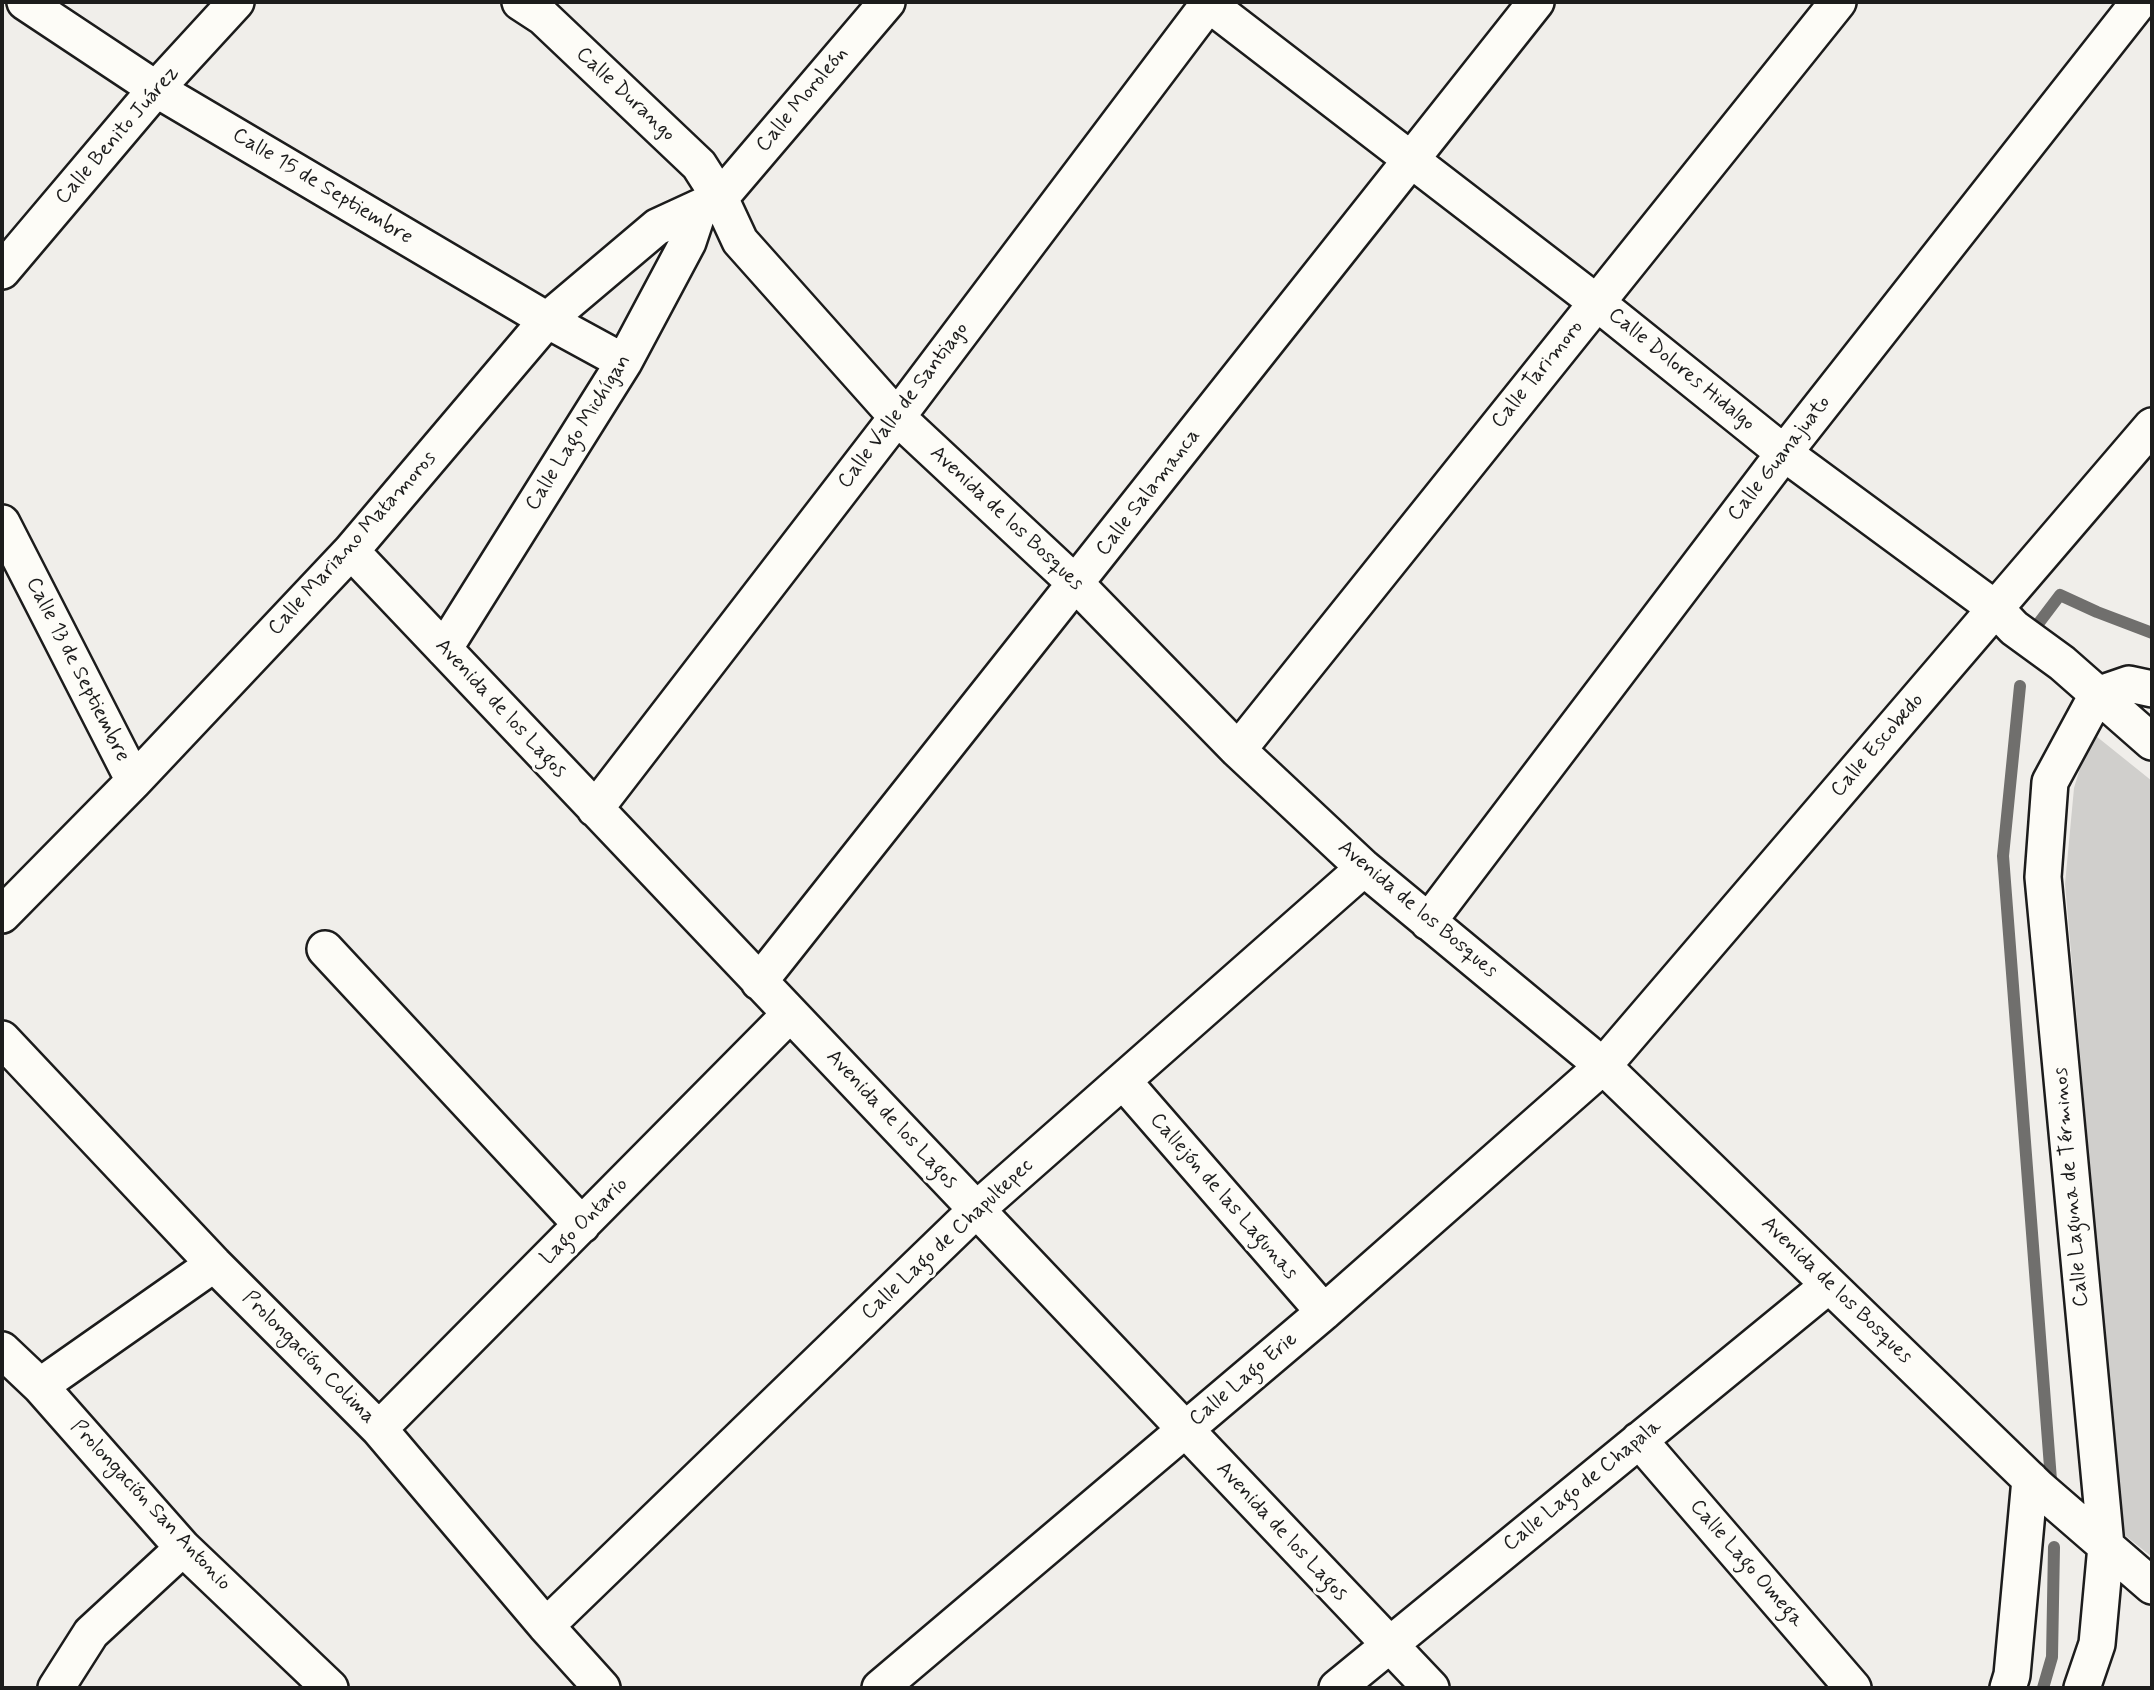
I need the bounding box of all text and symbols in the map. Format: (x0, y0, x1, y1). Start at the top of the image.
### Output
street label: Calle Durango (570, 42, 680, 148)
street label: Calle Moroleón (752, 42, 854, 158)
street label: Calle Benito Juárez (51, 62, 185, 210)
street label: Calle 15 de Septiembre (227, 123, 417, 251)
street label: Calle Dolores Hidalgo (1602, 303, 1760, 437)
street label: Calle Tarimoro (1487, 316, 1589, 434)
street label: Calle Valle de Santiago (833, 318, 975, 494)
street label: Calle Lago Michígan (521, 350, 637, 516)
street label: Calle Guanajuato (1723, 391, 1837, 527)
street label: Calle Salamanca (1091, 424, 1207, 562)
street label: Avenida de los Bosques (924, 441, 1088, 597)
street label: Calle Mariano Matamoros (264, 447, 442, 641)
street label: Calle 13 de Septiembre (20, 573, 134, 767)
street label: Avenida de los Lagos (429, 634, 571, 784)
street label: Calle Escobedo (1826, 689, 1930, 803)
street label: Avenida de los Bosques (1332, 836, 1502, 984)
street label: Avenida de los Lagos (820, 1045, 962, 1195)
street label: Calle Laguna de Términos (2049, 1066, 2095, 1308)
street label: Callejón de las Lagunas (1144, 1108, 1302, 1286)
street label: Calle Lago de Chapultepec (857, 1154, 1039, 1326)
street label: Lago Ontario (536, 1173, 634, 1271)
street label: Avenida de los Bosques (1755, 1212, 1917, 1370)
street label: Prolongación Colima (236, 1286, 380, 1430)
street label: Calle Lago Erie (1185, 1327, 1303, 1433)
street label: Calle Lago de Chapala (1499, 1414, 1667, 1558)
street label: Prolongación San Antonio (64, 1415, 236, 1597)
street label: Avenida de los Lagos (1210, 1457, 1352, 1607)
street label: Calle Lago Omega (1684, 1495, 1808, 1633)

